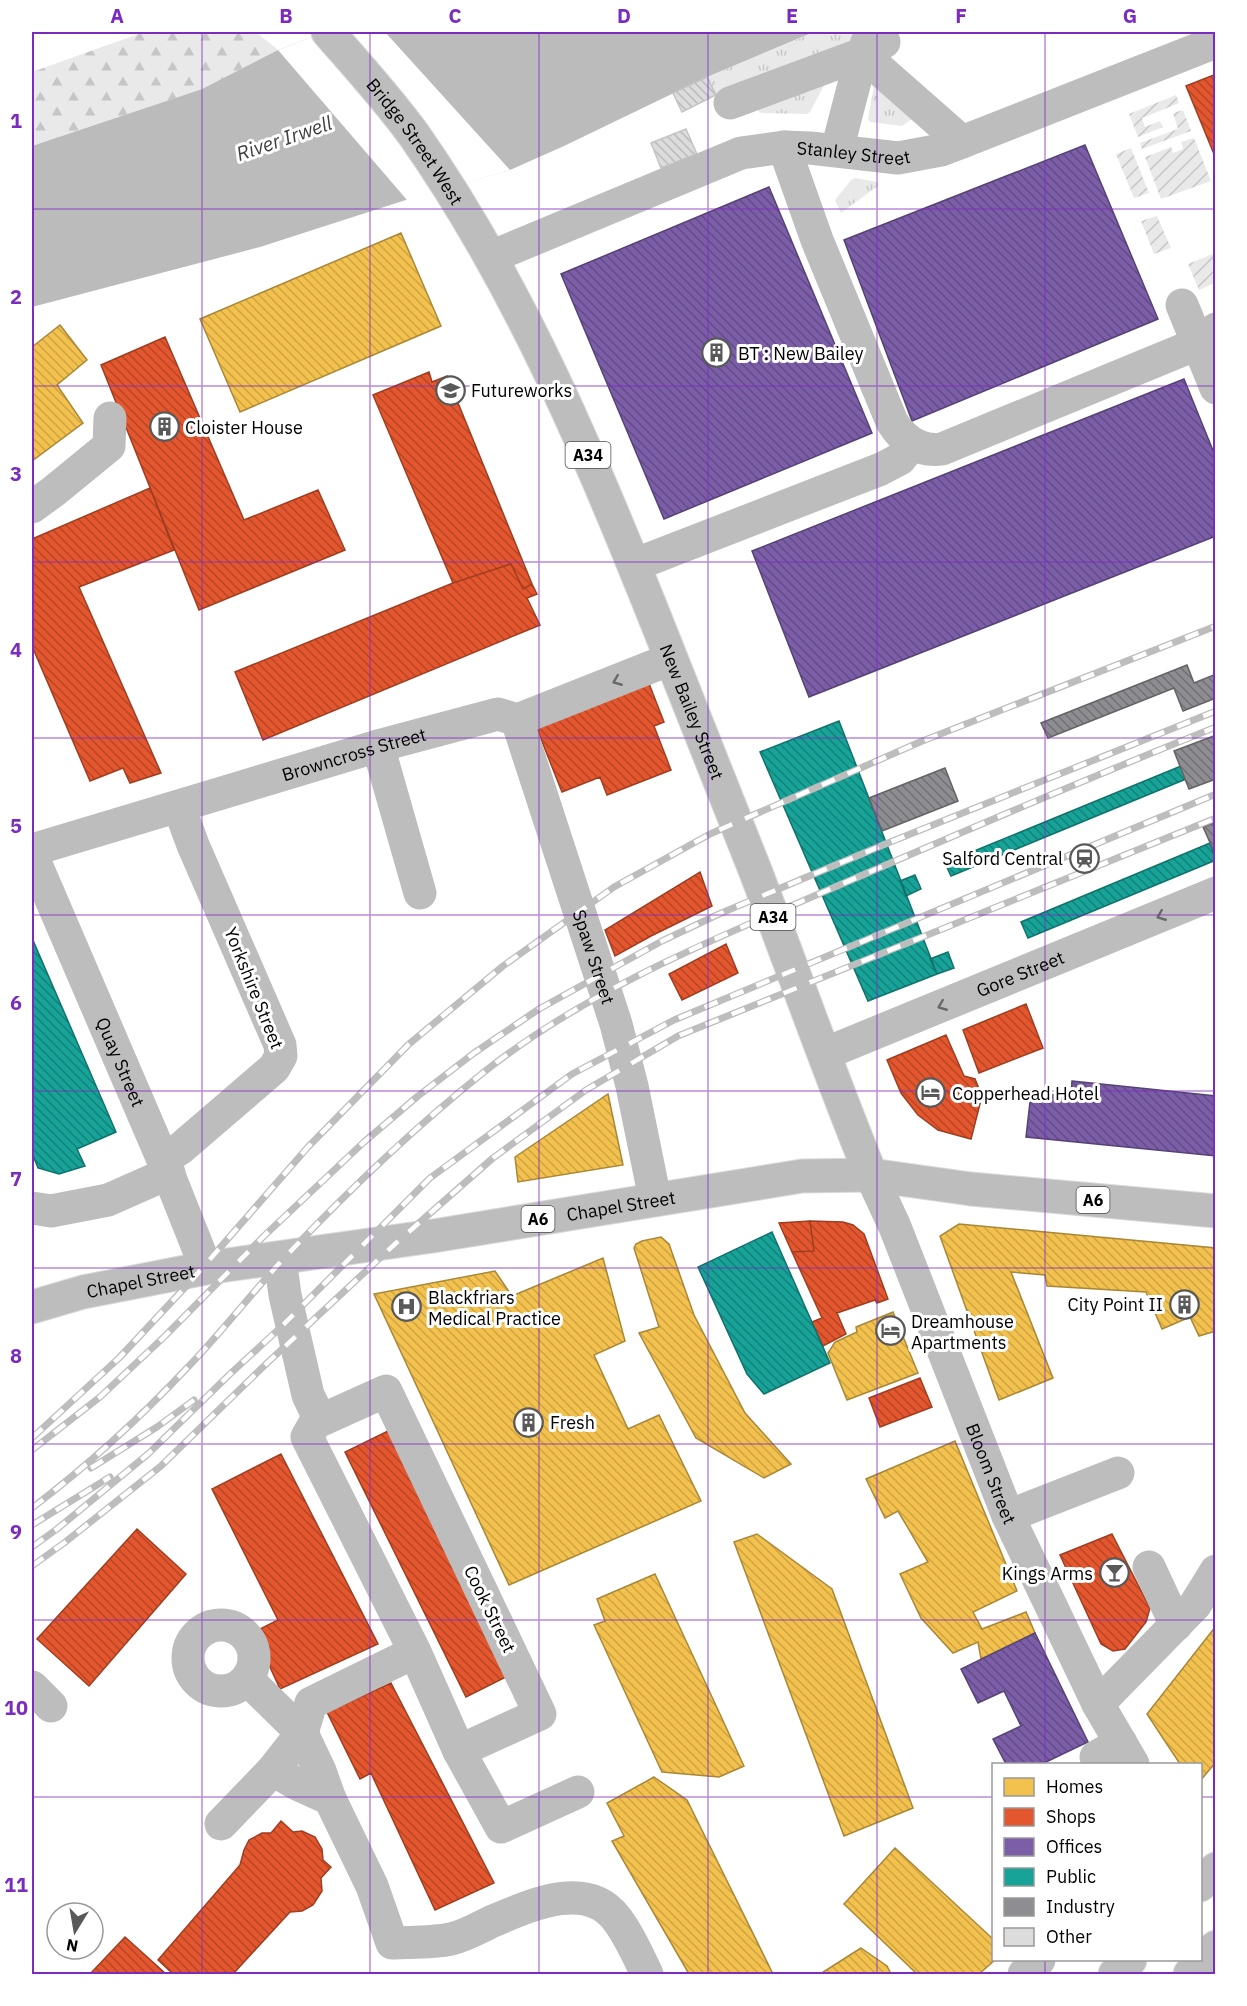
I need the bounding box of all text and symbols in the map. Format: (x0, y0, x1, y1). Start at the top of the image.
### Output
text: A (110, 2, 124, 29)
text: B (279, 2, 293, 29)
text: C (448, 2, 462, 29)
text: D (617, 2, 631, 29)
text: E (786, 2, 798, 29)
text: F (955, 2, 967, 29)
text: G (1123, 2, 1137, 29)
street label: Bridge Street West (362, 73, 468, 209)
text: 1 (10, 107, 22, 134)
water label: River Irwell (232, 109, 336, 167)
street label: Stanley Street (796, 136, 912, 170)
text: 2 (10, 283, 22, 310)
building icon: BT : New Bailey (701, 337, 733, 369)
place label: BT : New Bailey (738, 342, 863, 365)
school or university icon: Futureworks (434, 374, 466, 406)
place label: Futureworks (471, 379, 572, 402)
building icon: Cloister House (148, 411, 180, 443)
place label: Cloister House (185, 416, 303, 439)
road number: A34 (566, 442, 610, 468)
text: 3 (10, 460, 22, 487)
text: 4 (10, 636, 22, 663)
street label: New Bailey Street (655, 641, 730, 783)
one-way arrow (612, 673, 623, 686)
street label: Browncross Street (279, 722, 429, 786)
text: 5 (10, 812, 22, 839)
station icon: Salford Central (1068, 842, 1100, 874)
place label: Salford Central (942, 847, 1063, 870)
road number: A34 (750, 904, 796, 930)
street label: Spaw Street (568, 907, 620, 1007)
one-way arrow (1157, 909, 1168, 921)
street label: Yorkshire Street (219, 924, 289, 1052)
street label: Gore Street (973, 945, 1067, 1002)
text: 6 (10, 989, 22, 1016)
one-way arrow (937, 999, 948, 1011)
street label: Quay Street (91, 1013, 150, 1110)
hotel icon: Copperhead Hotel (915, 1077, 947, 1109)
place label: Copperhead Hotel (952, 1082, 1099, 1105)
text: 7 (10, 1165, 22, 1192)
street label: Chapel Street (565, 1185, 677, 1226)
road number: A6 (1076, 1187, 1110, 1213)
road number: A6 (522, 1206, 554, 1232)
street label: Chapel Street (85, 1259, 197, 1303)
place label: Blackfriars Medical Practice (428, 1286, 561, 1330)
building icon: City Point II (1168, 1288, 1200, 1320)
hospital icon: Blackfriars Medical Practice (391, 1291, 423, 1323)
place label: City Point II (1067, 1293, 1163, 1316)
place label: Dreamhouse Apartments (911, 1310, 1014, 1354)
hotel icon: Dreamhouse Apartments (874, 1315, 906, 1347)
text: 8 (10, 1342, 22, 1369)
building icon: Fresh (513, 1406, 545, 1438)
place label: Fresh (550, 1411, 595, 1434)
street label: Bloom Street (961, 1420, 1022, 1528)
text: 9 (10, 1518, 22, 1545)
bar icon: Kings Arms (1098, 1557, 1130, 1589)
street label: Cook Street (459, 1562, 521, 1656)
place label: Kings Arms (1002, 1562, 1093, 1585)
text: 10 (4, 1694, 28, 1721)
legend (992, 1763, 1202, 1961)
text: Homes (1046, 1775, 1103, 1798)
text: Shops (1046, 1805, 1096, 1828)
text: Offices (1046, 1835, 1102, 1858)
text: Public (1046, 1865, 1096, 1888)
text: 11 (4, 1871, 28, 1898)
text: Industry (1046, 1895, 1115, 1918)
north arrow (45, 1901, 105, 1961)
text: Other (1046, 1925, 1092, 1948)
text: N (65, 1935, 80, 1957)

